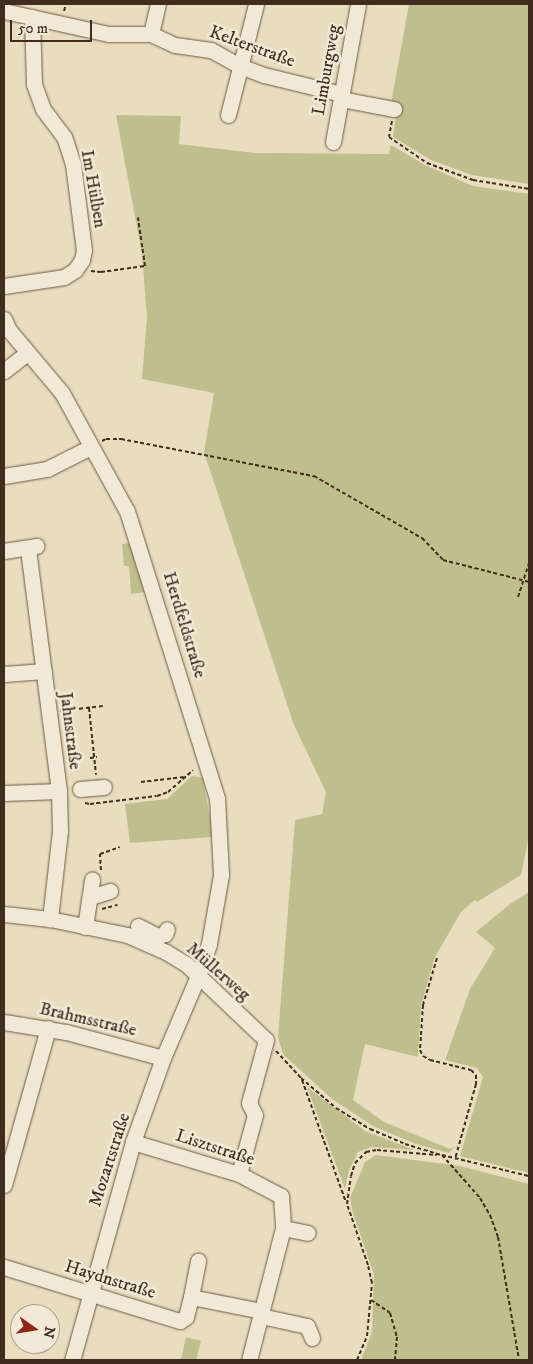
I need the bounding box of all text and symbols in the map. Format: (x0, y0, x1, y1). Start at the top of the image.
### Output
scale bar (12, 10, 95, 42)
text: 50 m (18, 19, 48, 38)
street label: Kelterstraße (206, 22, 298, 72)
street label: Limburgweg (308, 23, 346, 117)
street label: Im Hülben (76, 148, 110, 230)
street label: Herdfeldstraße (158, 569, 210, 681)
street label: Jahnstraße (55, 691, 85, 771)
street label: Müllerweg (182, 938, 254, 1006)
street label: Brahmsstraße (37, 998, 139, 1042)
street label: Mozartstraße (85, 1110, 135, 1210)
street label: Lisztstraße (173, 1125, 257, 1171)
street label: Haydnstraße (62, 1256, 158, 1304)
north arrow (10, 1304, 60, 1354)
text: N (39, 1325, 59, 1340)

